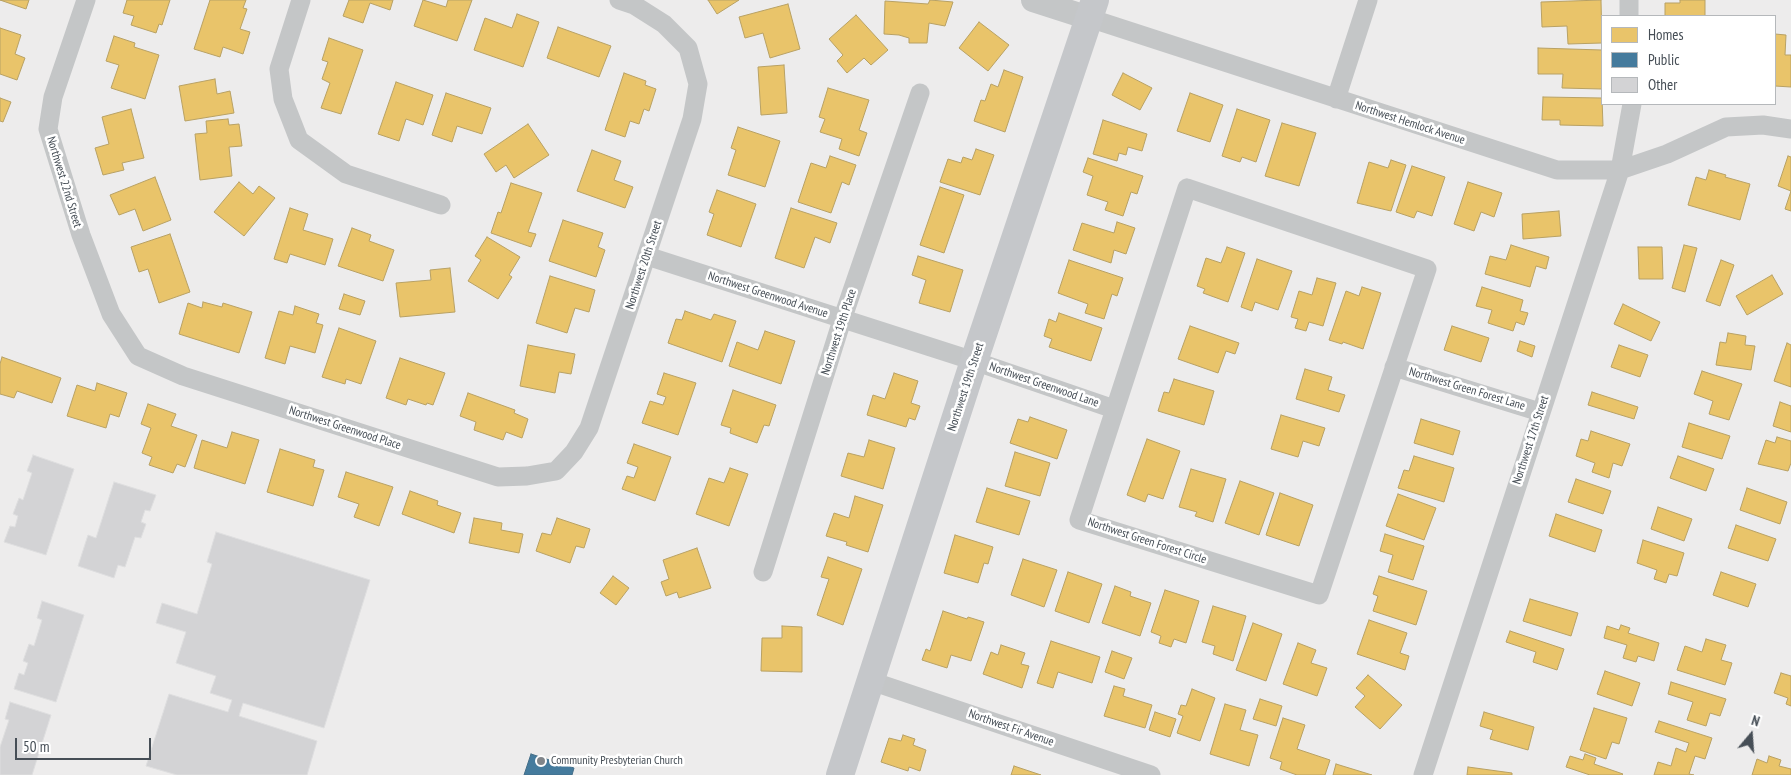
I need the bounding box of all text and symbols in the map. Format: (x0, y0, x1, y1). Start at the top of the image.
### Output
legend (1601, 15, 1776, 105)
text: Homes (1648, 25, 1684, 44)
text: Public (1648, 50, 1679, 69)
text: Other (1648, 75, 1677, 94)
street label: Northwest Hemlock Avenue (1353, 98, 1467, 148)
street label: Northwest 22nd Street (43, 135, 85, 229)
street label: Northwest 20th Street (623, 219, 665, 311)
street label: Northwest Greenwood Avenue (706, 269, 830, 321)
street label: Northwest 19th Place (818, 287, 860, 377)
street label: Northwest 19th Street (945, 341, 987, 433)
street label: Northwest Greenwood Lane (987, 360, 1101, 410)
street label: Northwest Green Forest Lane (1407, 364, 1527, 414)
street label: Northwest 17th Street (1510, 394, 1552, 486)
street label: Northwest Greenwood Place (287, 403, 403, 453)
street label: Northwest Green Forest Circle (1086, 515, 1208, 567)
street label: Northwest Fir Avenue (966, 707, 1056, 749)
north arrow (1726, 710, 1776, 760)
text: N (1749, 711, 1762, 730)
scale bar (18, 728, 154, 760)
text: 50 m (23, 737, 49, 756)
place label: Community Presbyterian Church (551, 754, 683, 768)
marker: Community Presbyterian Church (535, 755, 547, 767)

